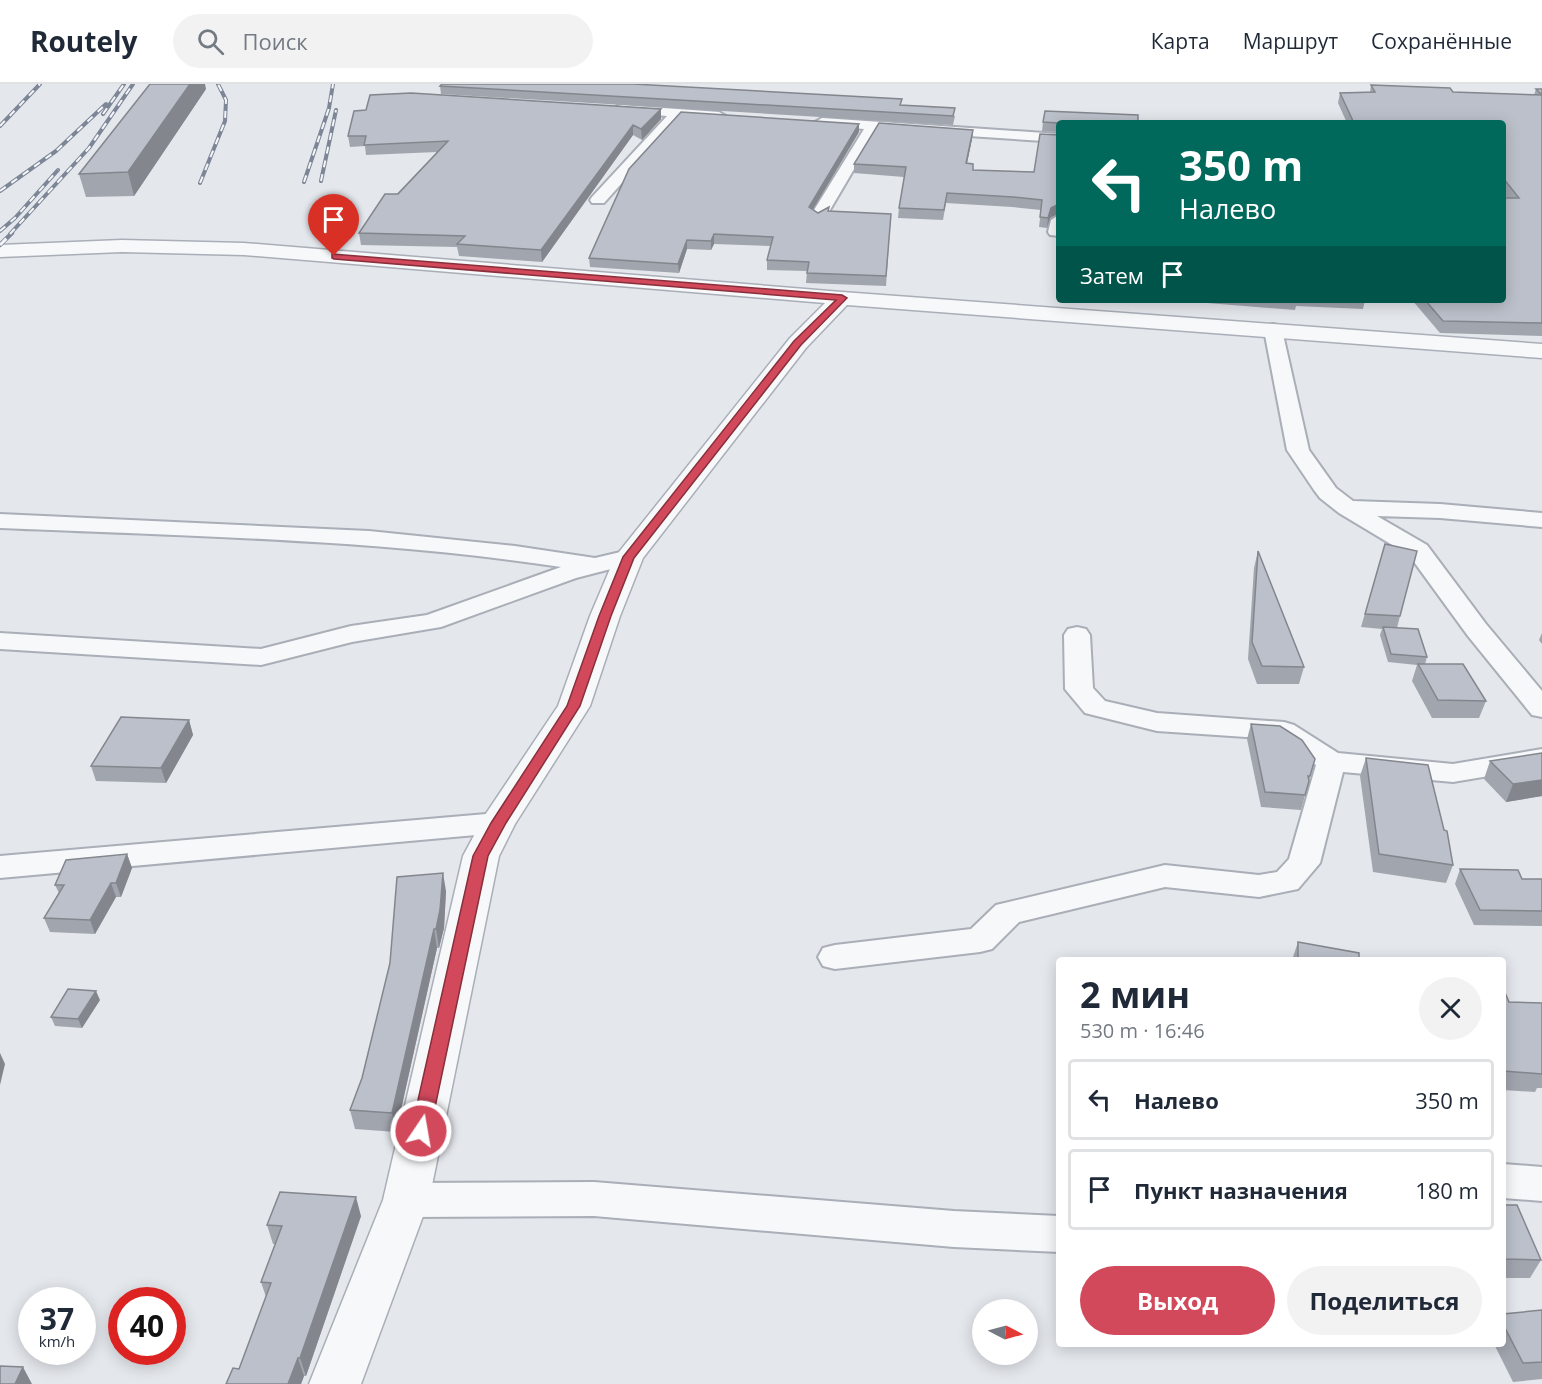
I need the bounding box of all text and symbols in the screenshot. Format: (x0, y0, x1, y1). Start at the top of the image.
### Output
search box (173, 14, 593, 68)
text: Routely (30, 22, 137, 60)
icon: search (194, 25, 227, 58)
text: Поиск (242, 26, 308, 56)
text: Карта (1151, 27, 1210, 55)
text: Маршрут (1243, 27, 1338, 55)
text: Сохранённые (1371, 27, 1512, 55)
text: 350 m (1179, 136, 1303, 193)
icon: left (1080, 144, 1158, 222)
text: Налево (1179, 190, 1276, 227)
pin (308, 194, 359, 256)
icon: arrive (317, 203, 350, 236)
icon: arrive (1156, 258, 1189, 291)
text: Затем (1080, 260, 1144, 290)
text: 2 мин (1080, 970, 1190, 1019)
button: close (1419, 977, 1482, 1040)
text: 530 m · 16:46 (1080, 1017, 1205, 1044)
icon: left (1083, 1083, 1116, 1116)
text: Налево (1134, 1085, 1219, 1115)
text: 350 m (1415, 1085, 1479, 1115)
position arrow (389, 1099, 453, 1163)
icon: arrive (1083, 1173, 1116, 1206)
text: Пункт назначения (1134, 1175, 1348, 1205)
text: 180 m (1415, 1175, 1479, 1205)
button: Выход (1080, 1266, 1275, 1335)
button: Поделиться (1287, 1266, 1482, 1335)
speed limit sign: 40 (108, 1287, 186, 1365)
text: 37 (40, 1298, 74, 1339)
north arrow (972, 1299, 1038, 1365)
map controls (972, 1299, 1038, 1365)
text: km/h (39, 1331, 75, 1351)

